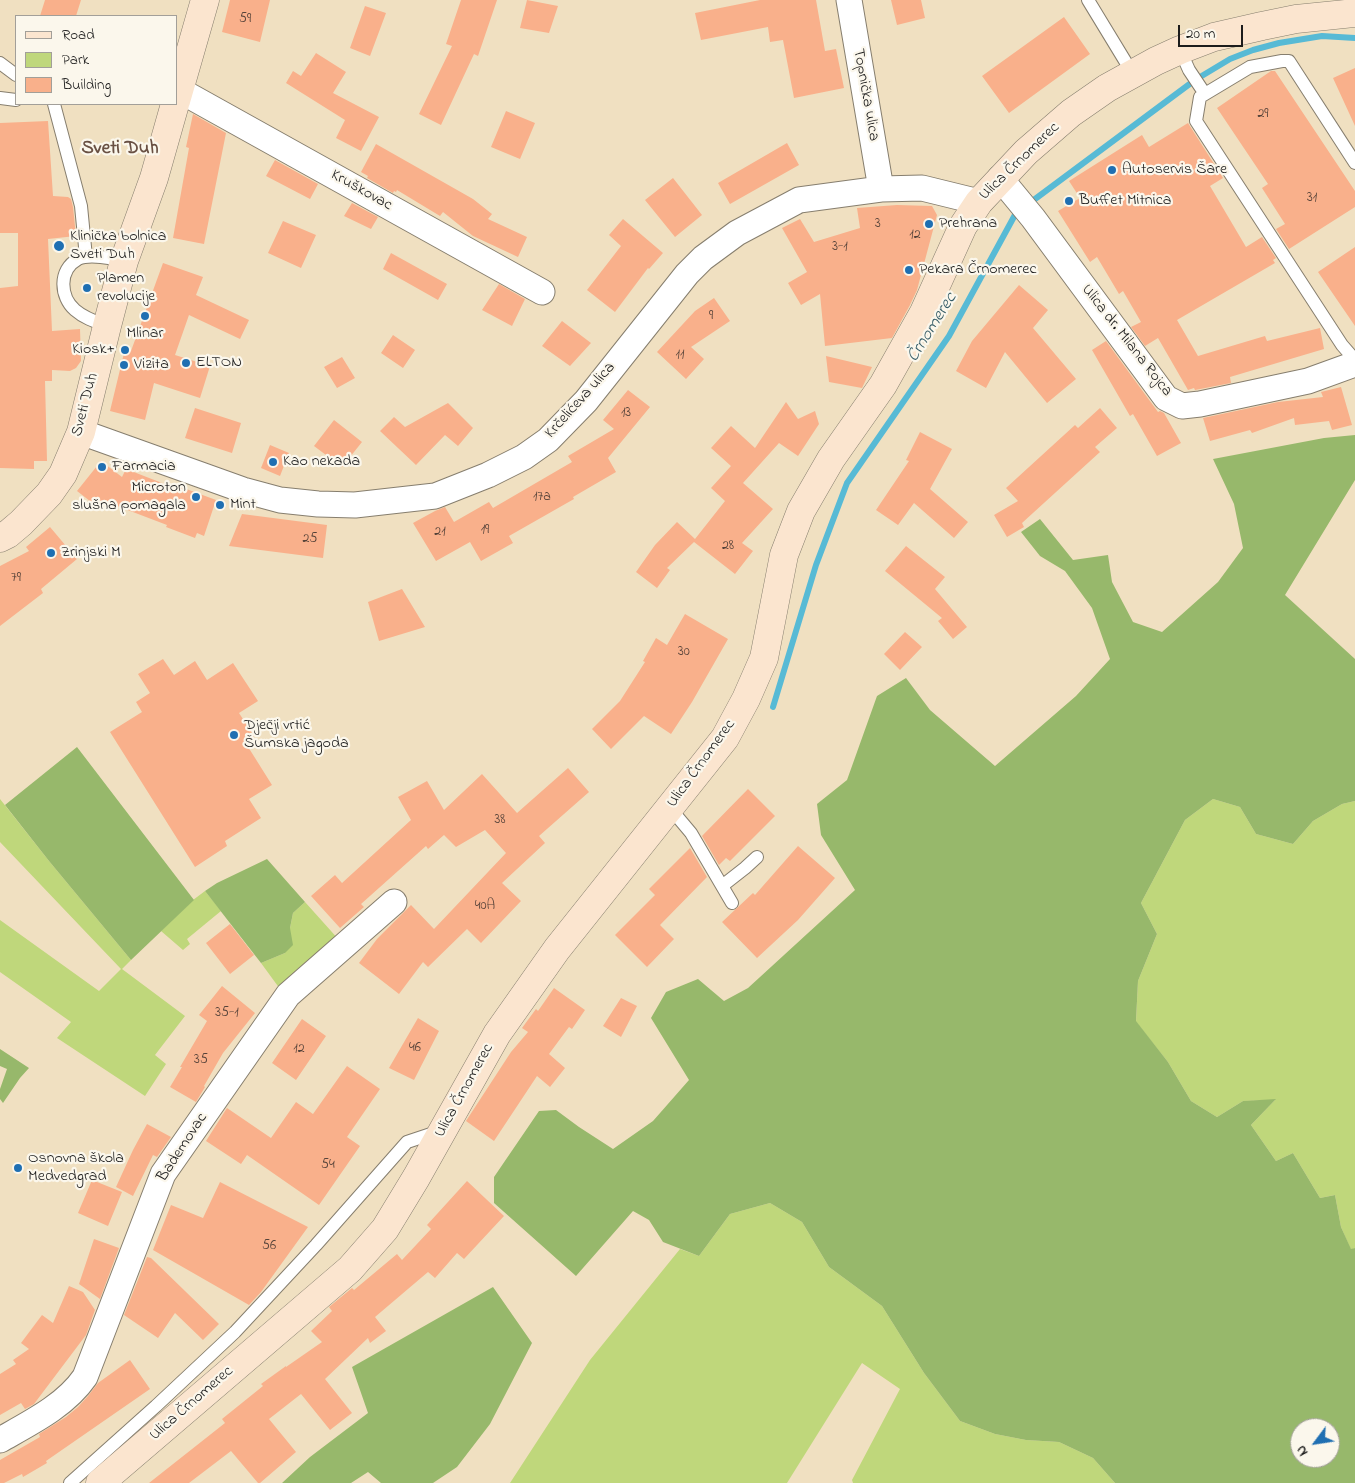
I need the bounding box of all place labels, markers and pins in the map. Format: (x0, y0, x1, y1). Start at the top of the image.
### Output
place label: Autoservis Šare (1122, 160, 1227, 180)
marker: Autoservis Šare (1106, 164, 1118, 176)
place label: Buffet Mitnica (1079, 191, 1171, 211)
marker: Buffet Mitnica (1063, 195, 1075, 207)
place label: Prehrana (939, 214, 997, 234)
marker: Prehrana (923, 218, 935, 230)
place label: Klinička bolnica Sveti Duh (70, 227, 166, 265)
marker: Klinička bolnica Sveti Duh (52, 239, 66, 253)
place label: Pekara Črnomerec (919, 260, 1036, 280)
marker: Pekara Črnomerec (903, 264, 915, 276)
place label: Plamen revolucije (97, 269, 155, 307)
marker: Plamen revolucije (81, 282, 93, 294)
marker: Mlinar (139, 310, 151, 322)
place label: Mlinar (127, 324, 163, 344)
place label: Kiosk+ (72, 340, 115, 360)
marker: Kiosk+ (119, 344, 131, 356)
place label: ELTON (196, 353, 242, 373)
place label: Vizita (134, 355, 169, 375)
marker: ELTON (180, 357, 192, 369)
marker: Vizita (118, 359, 130, 371)
place label: Kao nekada (283, 452, 360, 472)
marker: Kao nekada (267, 456, 279, 468)
place label: Farmacia (112, 457, 176, 477)
marker: Farmacia (96, 461, 108, 473)
place label: Microton slušna pomagala (72, 478, 186, 516)
marker: Microton slušna pomagala (190, 491, 202, 503)
place label: Mint (230, 495, 256, 515)
marker: Mint (214, 499, 226, 511)
place label: Zrinjski M (61, 543, 121, 563)
marker: Zrinjski M (45, 547, 57, 559)
place label: Dječji vrtić Šumska jagoda (244, 716, 349, 754)
marker: Dječji vrtić Šumska jagoda (228, 729, 240, 741)
place label: Osnovna škola Medvedgrad (28, 1149, 124, 1187)
marker: Osnovna škola Medvedgrad (12, 1162, 24, 1174)

